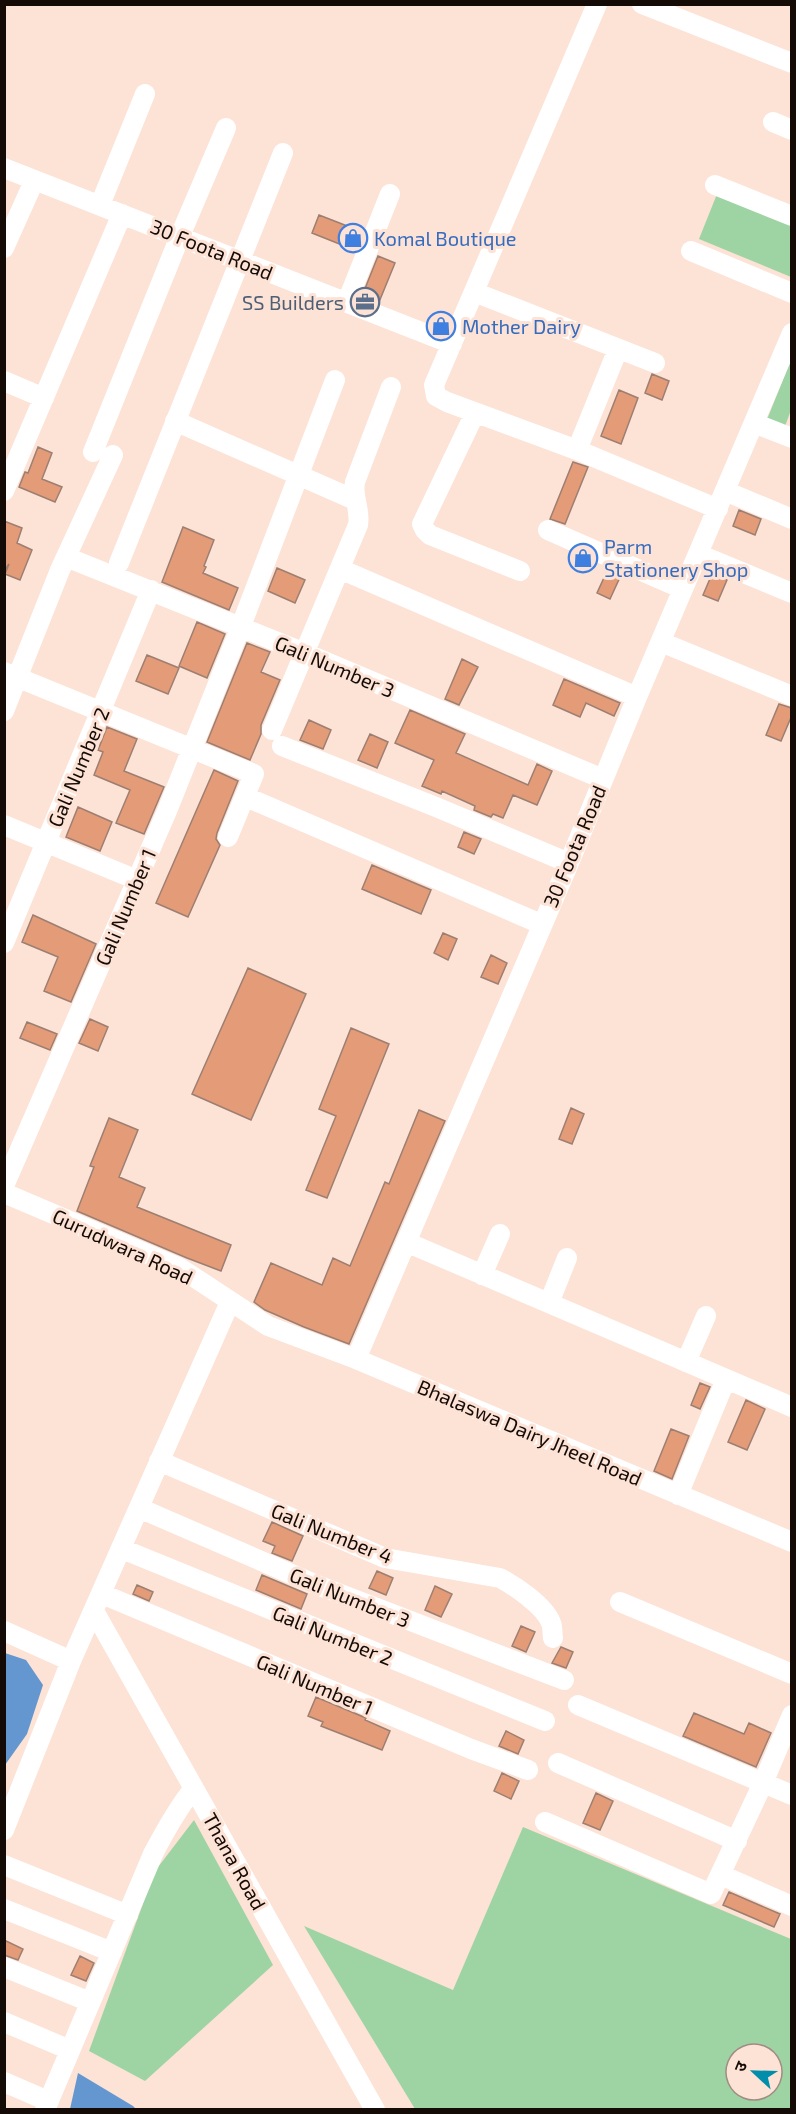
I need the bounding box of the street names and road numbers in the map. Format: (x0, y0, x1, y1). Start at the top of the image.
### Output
street label: 30 Foota Road (147, 214, 277, 284)
street label: Gali Number 3 (272, 630, 398, 702)
street label: Gali Number 2 (42, 704, 114, 830)
street label: 30 Foota Road (538, 782, 610, 910)
street label: Gali Number 1 (90, 845, 160, 969)
street label: Gurudwara Road (49, 1203, 197, 1289)
street label: Bhalaswa Dairy Jheel Road (414, 1374, 646, 1490)
street label: Gali Number 4 (268, 1498, 396, 1568)
street label: Gali Number 3 (287, 1562, 413, 1632)
street label: Gali Number 2 (269, 1600, 397, 1670)
street label: Gali Number 1 (253, 1649, 377, 1719)
street label: Thana Road (198, 1808, 272, 1914)

